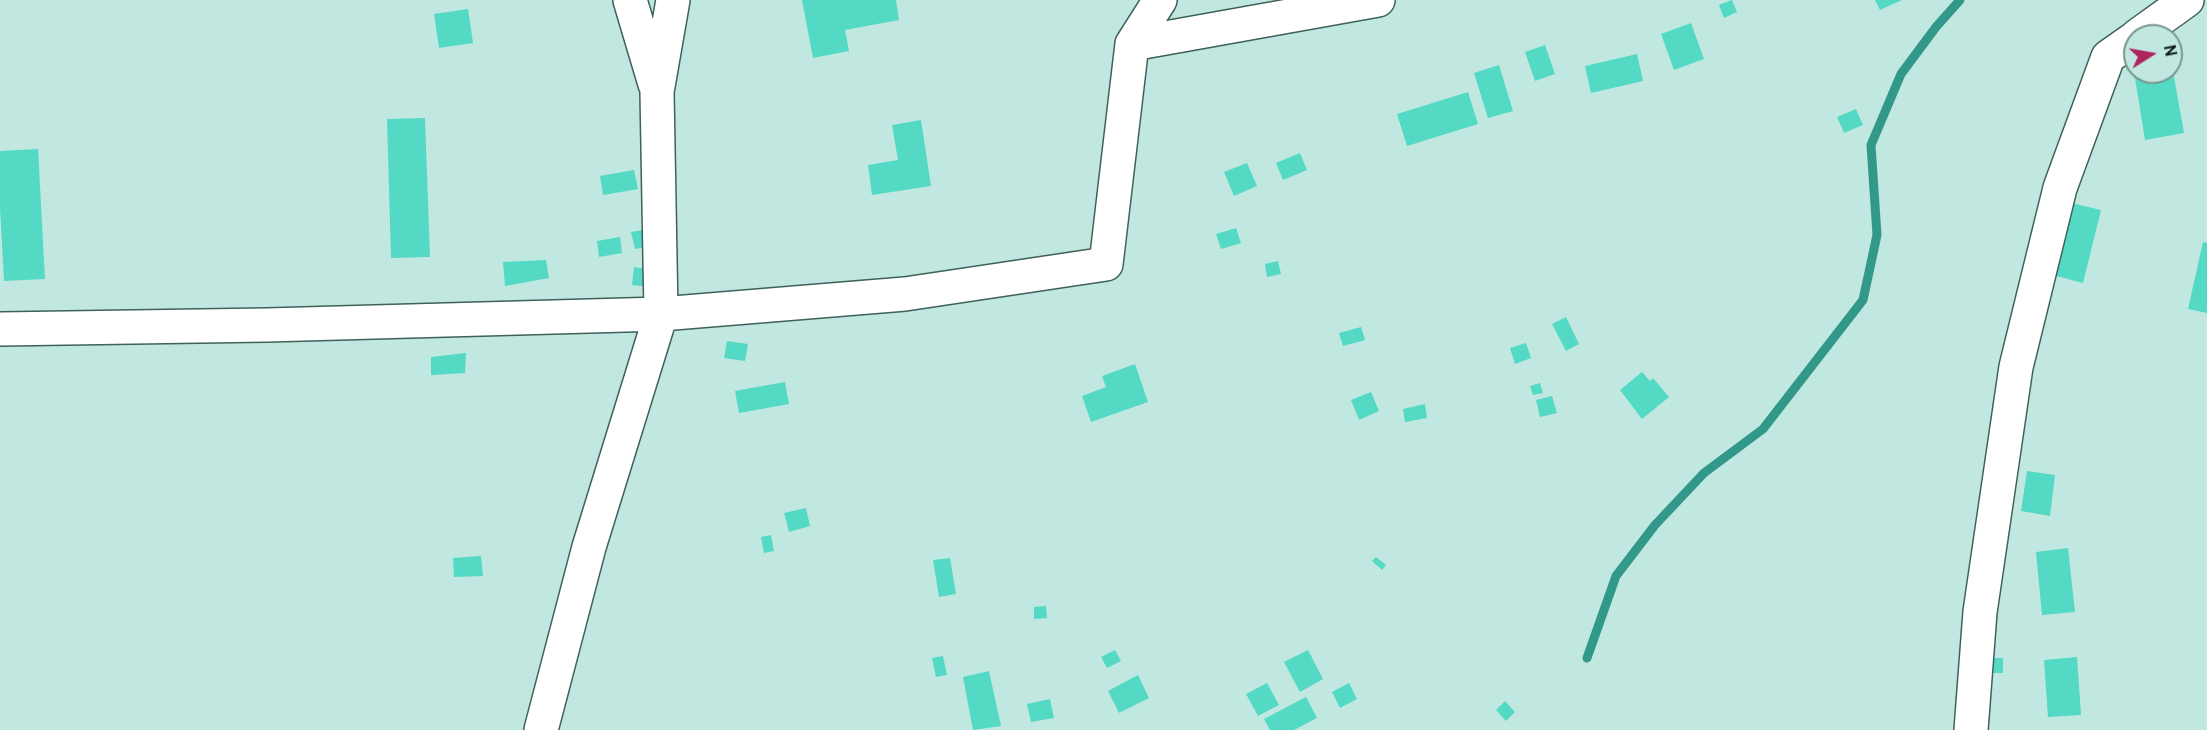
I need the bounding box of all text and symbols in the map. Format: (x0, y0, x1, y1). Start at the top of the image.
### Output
north arrow (2123, 24, 2183, 84)
text: N (2158, 43, 2180, 58)

